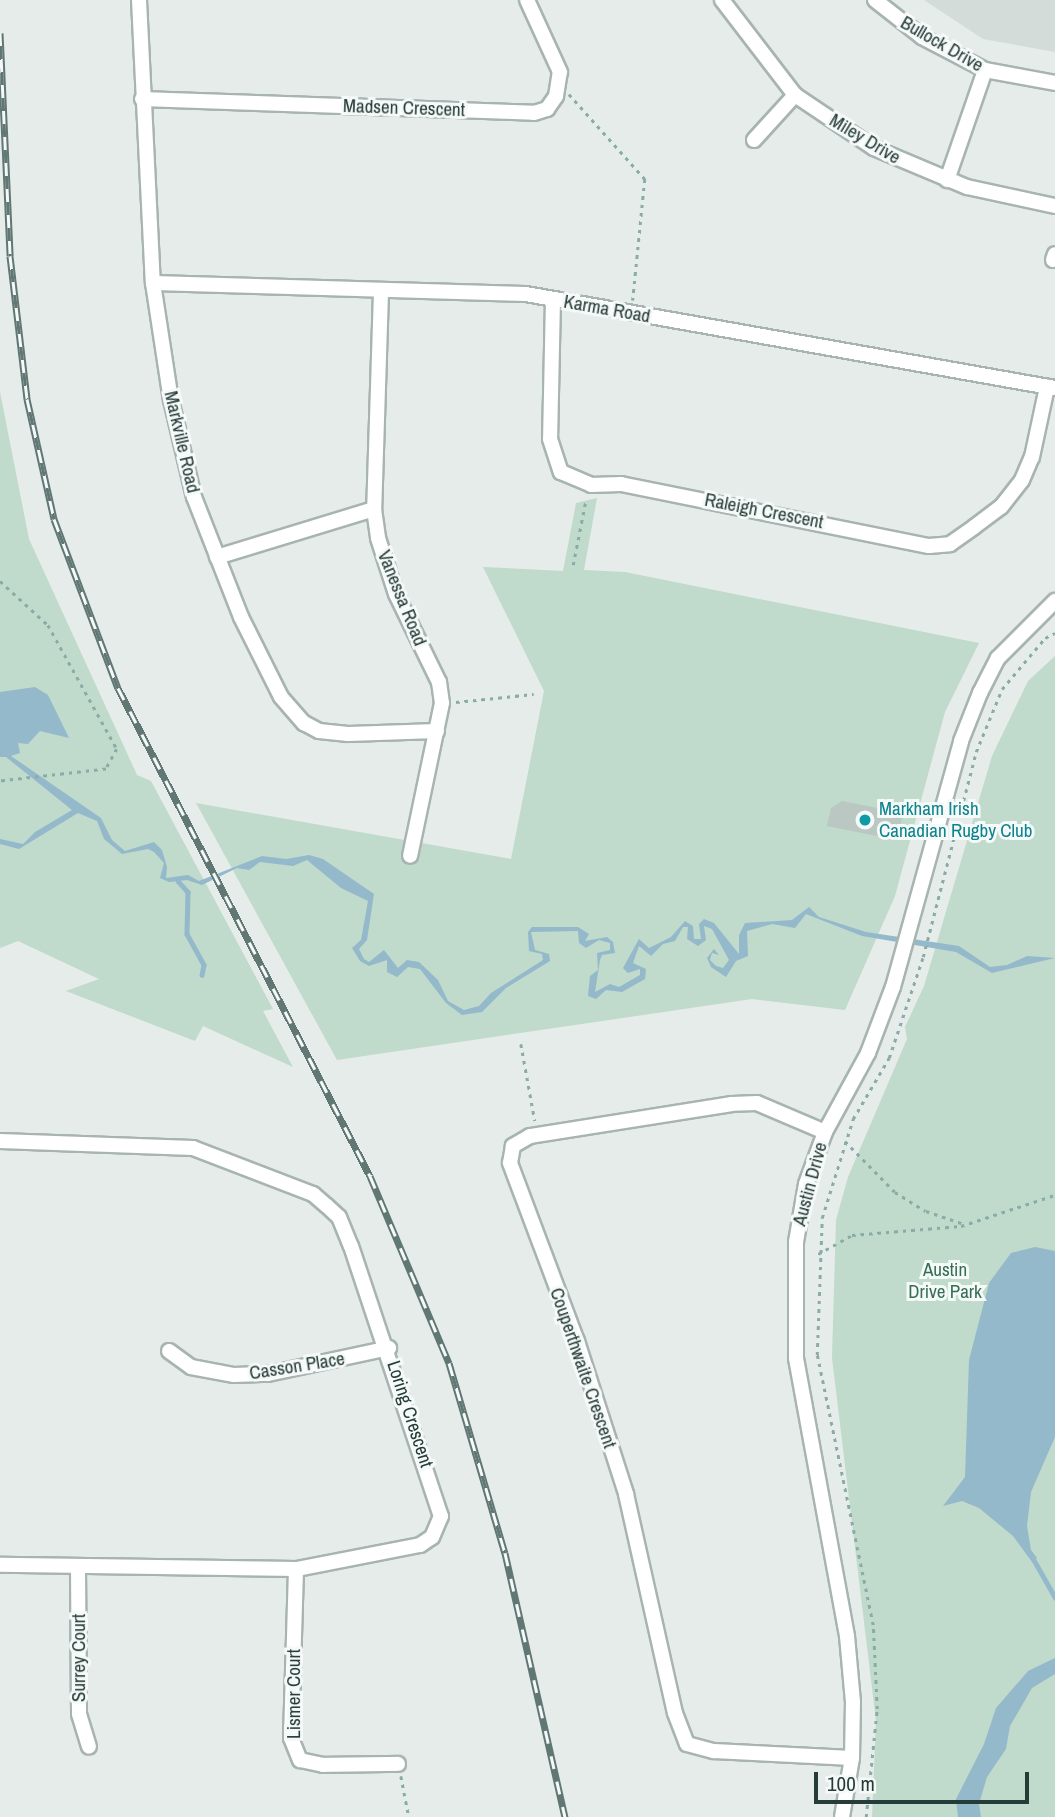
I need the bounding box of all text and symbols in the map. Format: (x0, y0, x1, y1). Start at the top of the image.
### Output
street label: Bullock Drive (897, 11, 987, 77)
street label: Madsen Crescent (343, 94, 465, 122)
street label: Miley Drive (825, 109, 905, 169)
street label: Karma Road (562, 290, 652, 328)
street label: Markville Road (159, 389, 205, 495)
street label: Raleigh Crescent (703, 488, 825, 534)
street label: Vanessa Road (373, 547, 431, 649)
place label: Markham Irish Canadian Rugby Club (879, 798, 1032, 842)
marker: Markham Irish Canadian Rugby Club (857, 812, 873, 828)
street label: Austin Drive (788, 1140, 832, 1228)
park label: Austin Drive Park (908, 1259, 982, 1303)
street label: Couperthwaite Crescent (545, 1285, 621, 1451)
street label: Casson Place (248, 1347, 346, 1385)
street label: Loring Crescent (382, 1358, 438, 1470)
street label: Surrey Court (68, 1614, 90, 1702)
street label: Lismer Court (283, 1649, 305, 1739)
scale bar (817, 1758, 1032, 1802)
text: 100 m (827, 1769, 875, 1798)

